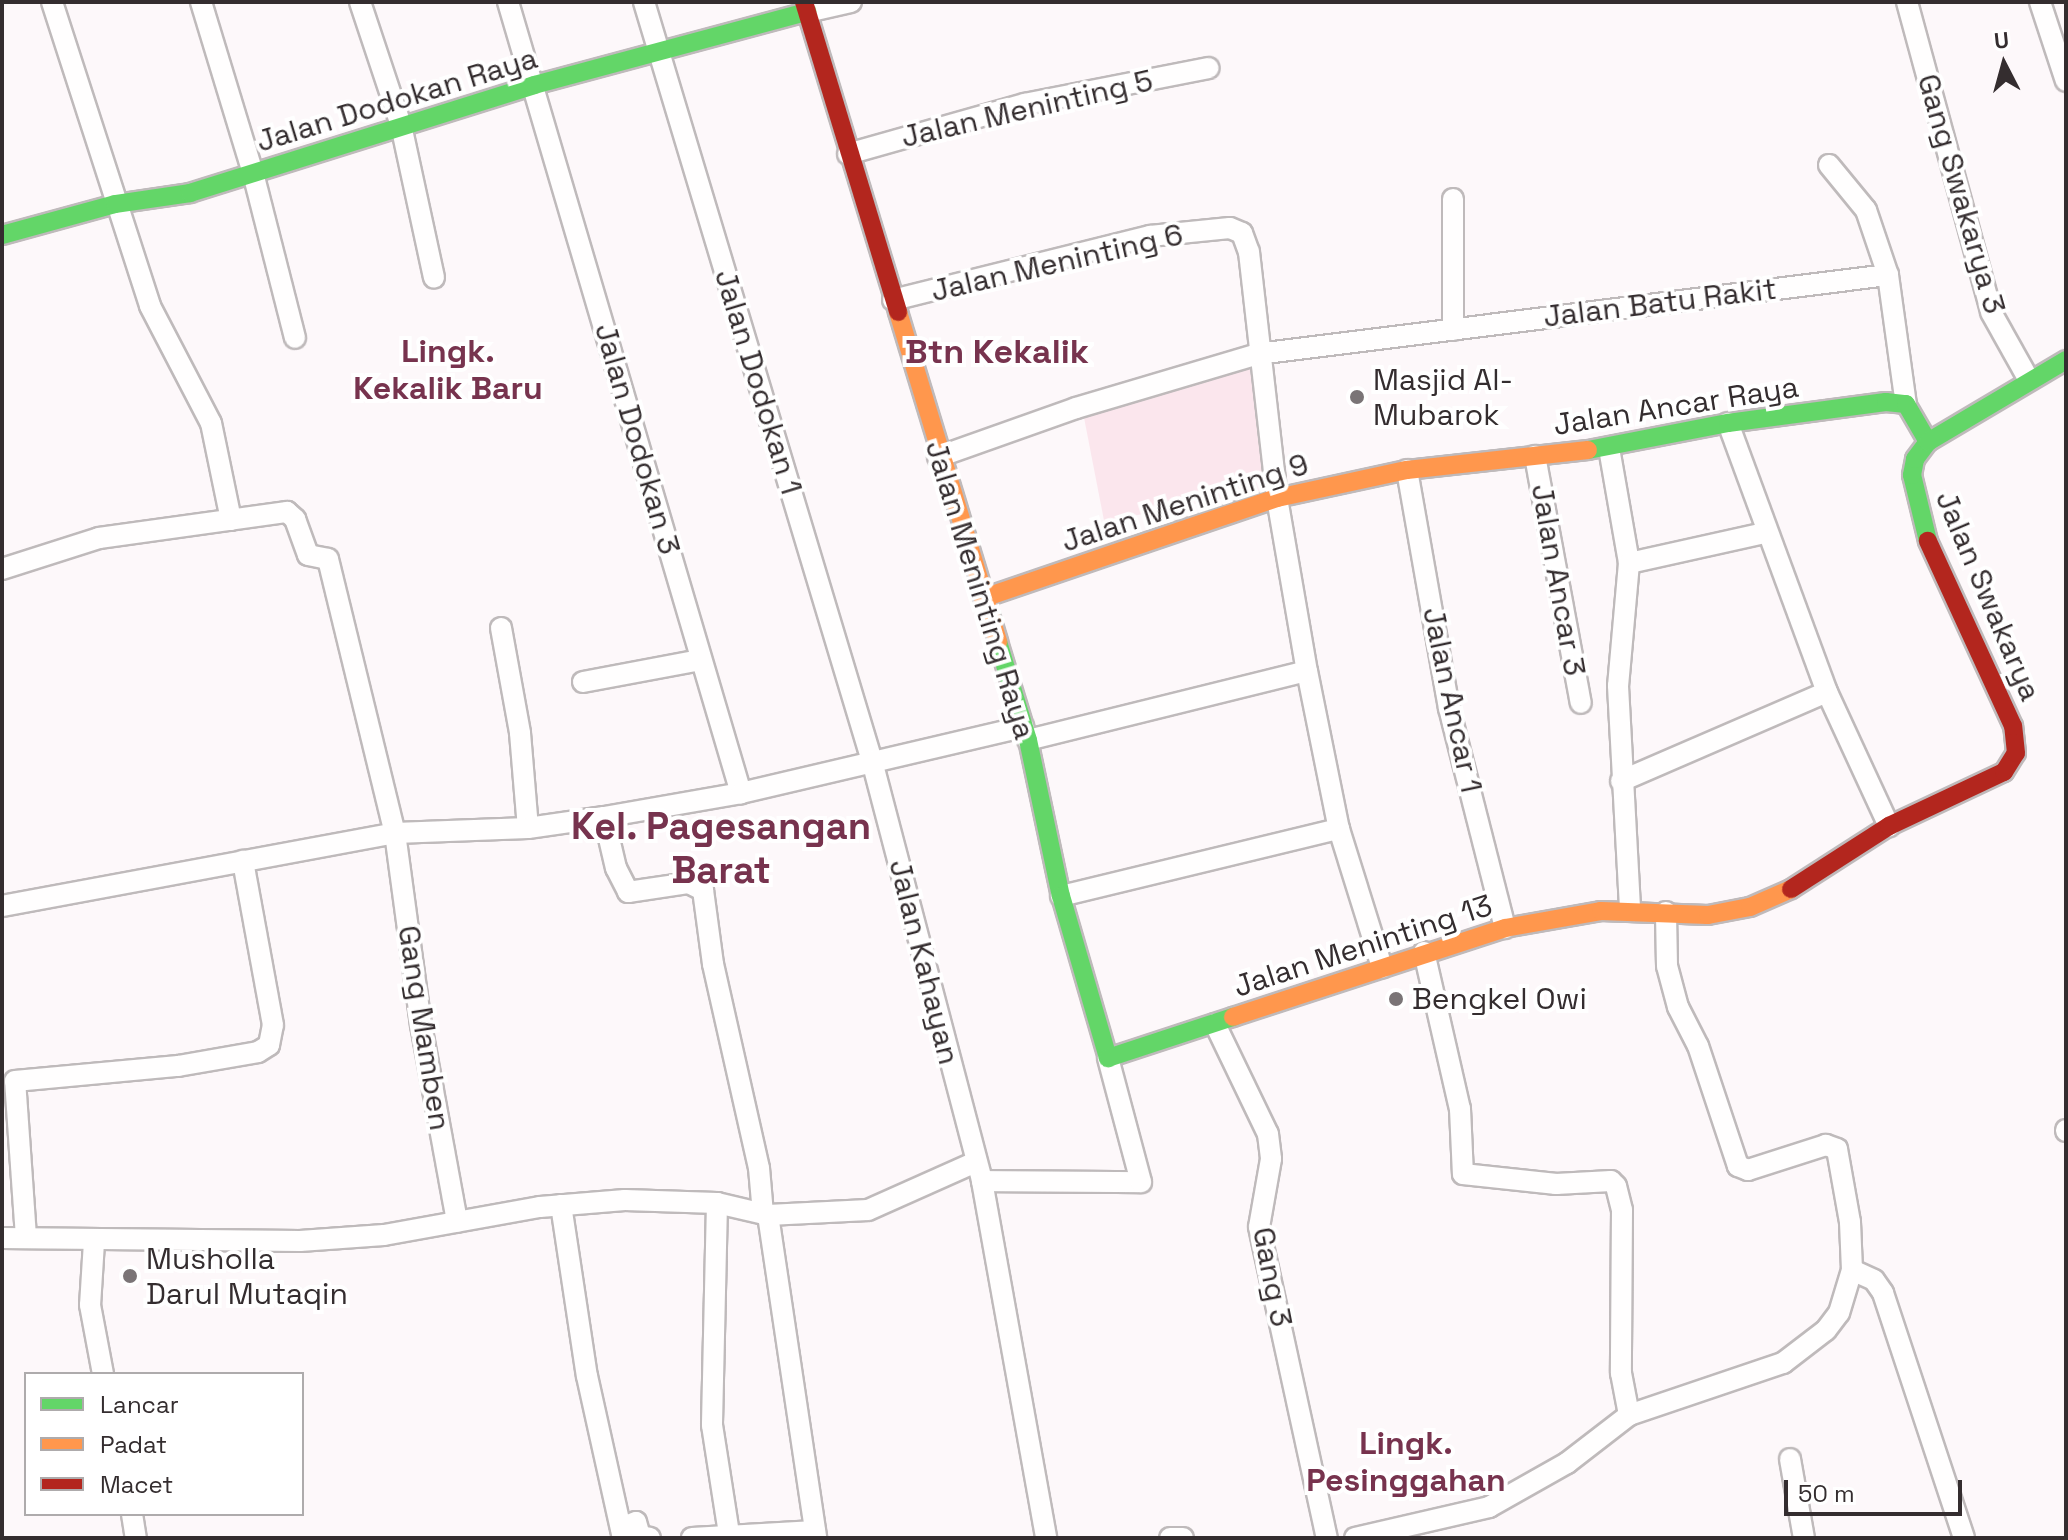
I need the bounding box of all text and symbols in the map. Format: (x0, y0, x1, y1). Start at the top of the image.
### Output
north arrow (1964, 24, 2044, 104)
text: U (1993, 25, 2010, 55)
street label: Jalan Dodokan Raya (252, 40, 542, 160)
street label: Jalan Meninting 5 (898, 63, 1156, 155)
street label: Gang Swakarya 3 (1910, 70, 2012, 318)
street label: Jalan Meninting 6 (928, 217, 1186, 309)
street label: Jalan Dodokan 1 (707, 265, 809, 499)
street label: Jalan Batu Rakit (1541, 271, 1779, 335)
street label: Jalan Dodokan 3 (587, 319, 687, 559)
district label: Btn Kekalik (905, 332, 1089, 372)
district label: Lingk. Kekalik Baru (353, 333, 543, 408)
place label: Masjid Al- Mubarok (1373, 362, 1514, 432)
street label: Jalan Ancar Raya (1551, 369, 1801, 443)
marker: Masjid Al- Mubarok (1348, 388, 1366, 406)
street label: Jalan Meninting Raya (917, 436, 1043, 744)
street label: Jalan Meninting 9 (1057, 446, 1313, 560)
street label: Jalan Ancar 3 (1523, 481, 1593, 679)
street label: Jalan Swakarya (1928, 486, 2048, 706)
street label: Jalan Ancar 1 (1415, 604, 1489, 796)
district label: Kel. Pagesangan Barat (570, 804, 872, 894)
street label: Jalan Kahayan (881, 856, 967, 1068)
street label: Jalan Meninting 13 (1229, 887, 1497, 1005)
street label: Gang Mamben (390, 923, 458, 1133)
place label: Bengkel Owi (1412, 981, 1587, 1017)
marker: Bengkel Owi (1387, 990, 1405, 1008)
street label: Gang 3 (1245, 1224, 1299, 1330)
place label: Musholla Darul Mutaqin (146, 1241, 348, 1312)
marker: Musholla Darul Mutaqin (121, 1267, 139, 1285)
legend (24, 1372, 304, 1516)
text: Lancar (100, 1389, 179, 1420)
district label: Lingk. Pesinggahan (1306, 1425, 1506, 1500)
text: Padat (100, 1429, 167, 1460)
scale bar (1788, 1464, 1966, 1514)
text: Macet (100, 1469, 173, 1500)
text: 50 m (1798, 1478, 1855, 1509)

